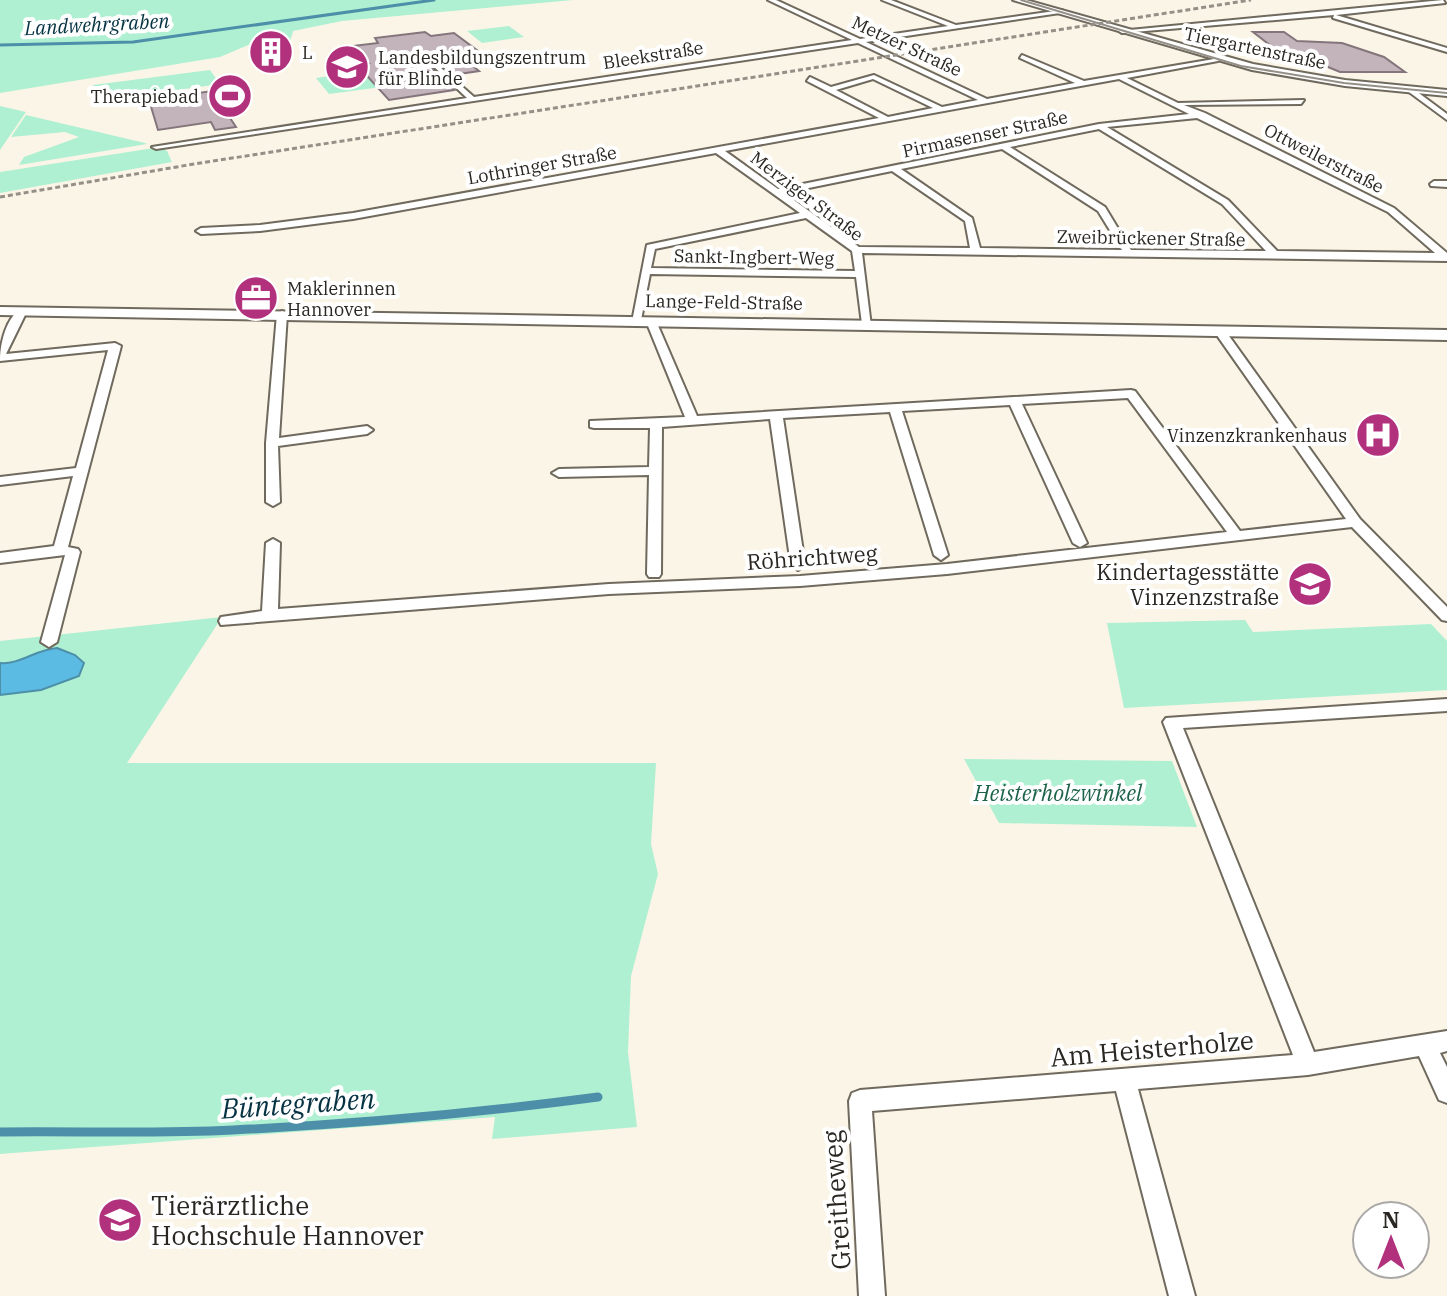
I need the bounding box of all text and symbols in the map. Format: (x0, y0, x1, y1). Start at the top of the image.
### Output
water label: Landwehrgraben (23, 7, 171, 41)
street label: Metzer Straße (848, 11, 966, 81)
street label: Tiergartenstraße (1182, 22, 1328, 74)
building icon: L (247, 28, 295, 76)
street label: Bleekstraße (601, 36, 705, 74)
place label: L (302, 41, 313, 64)
school or university icon: Landesbildungszentrum für Blinde (323, 43, 371, 91)
place label: Landesbildungszentrum für Blinde (378, 46, 586, 90)
sports icon: Therapiebad (206, 72, 254, 120)
place label: Therapiebad (91, 85, 199, 108)
street label: Pirmasenser Straße (900, 105, 1070, 163)
street label: Ottweilerstraße (1260, 118, 1388, 198)
street label: Lothringer Straße (466, 141, 618, 189)
street label: Merziger Straße (746, 146, 868, 246)
street label: Zweibrückener Straße (1056, 225, 1246, 251)
street label: Sankt-Ingbert-Weg (674, 244, 835, 270)
office icon: Maklerinnen Hannover (232, 274, 280, 322)
place label: Maklerinnen Hannover (287, 277, 396, 321)
street label: Lange-Feld-Straße (645, 289, 803, 315)
hospital icon: Vinzenzkrankenhaus (1354, 411, 1402, 459)
place label: Vinzenzkrankenhaus (1167, 424, 1347, 447)
street label: Röhrichtweg (746, 538, 878, 576)
place label: Kindertagesstätte Vinzenzstraße (1096, 557, 1279, 611)
school or university icon: Kindertagesstätte Vinzenzstraße (1286, 560, 1334, 608)
park label: Heisterholzwinkel (973, 778, 1143, 807)
street label: Am Heisterholze (1049, 1022, 1255, 1074)
water label: Büntegraben (219, 1079, 376, 1127)
street label: Greitheweg (814, 1129, 858, 1271)
place label: Tierärztliche Hochschule Hannover (151, 1188, 424, 1252)
school or university icon: Tierärztliche Hochschule Hannover (96, 1196, 144, 1244)
north arrow (1351, 1200, 1431, 1280)
text: N (1382, 1205, 1400, 1234)

